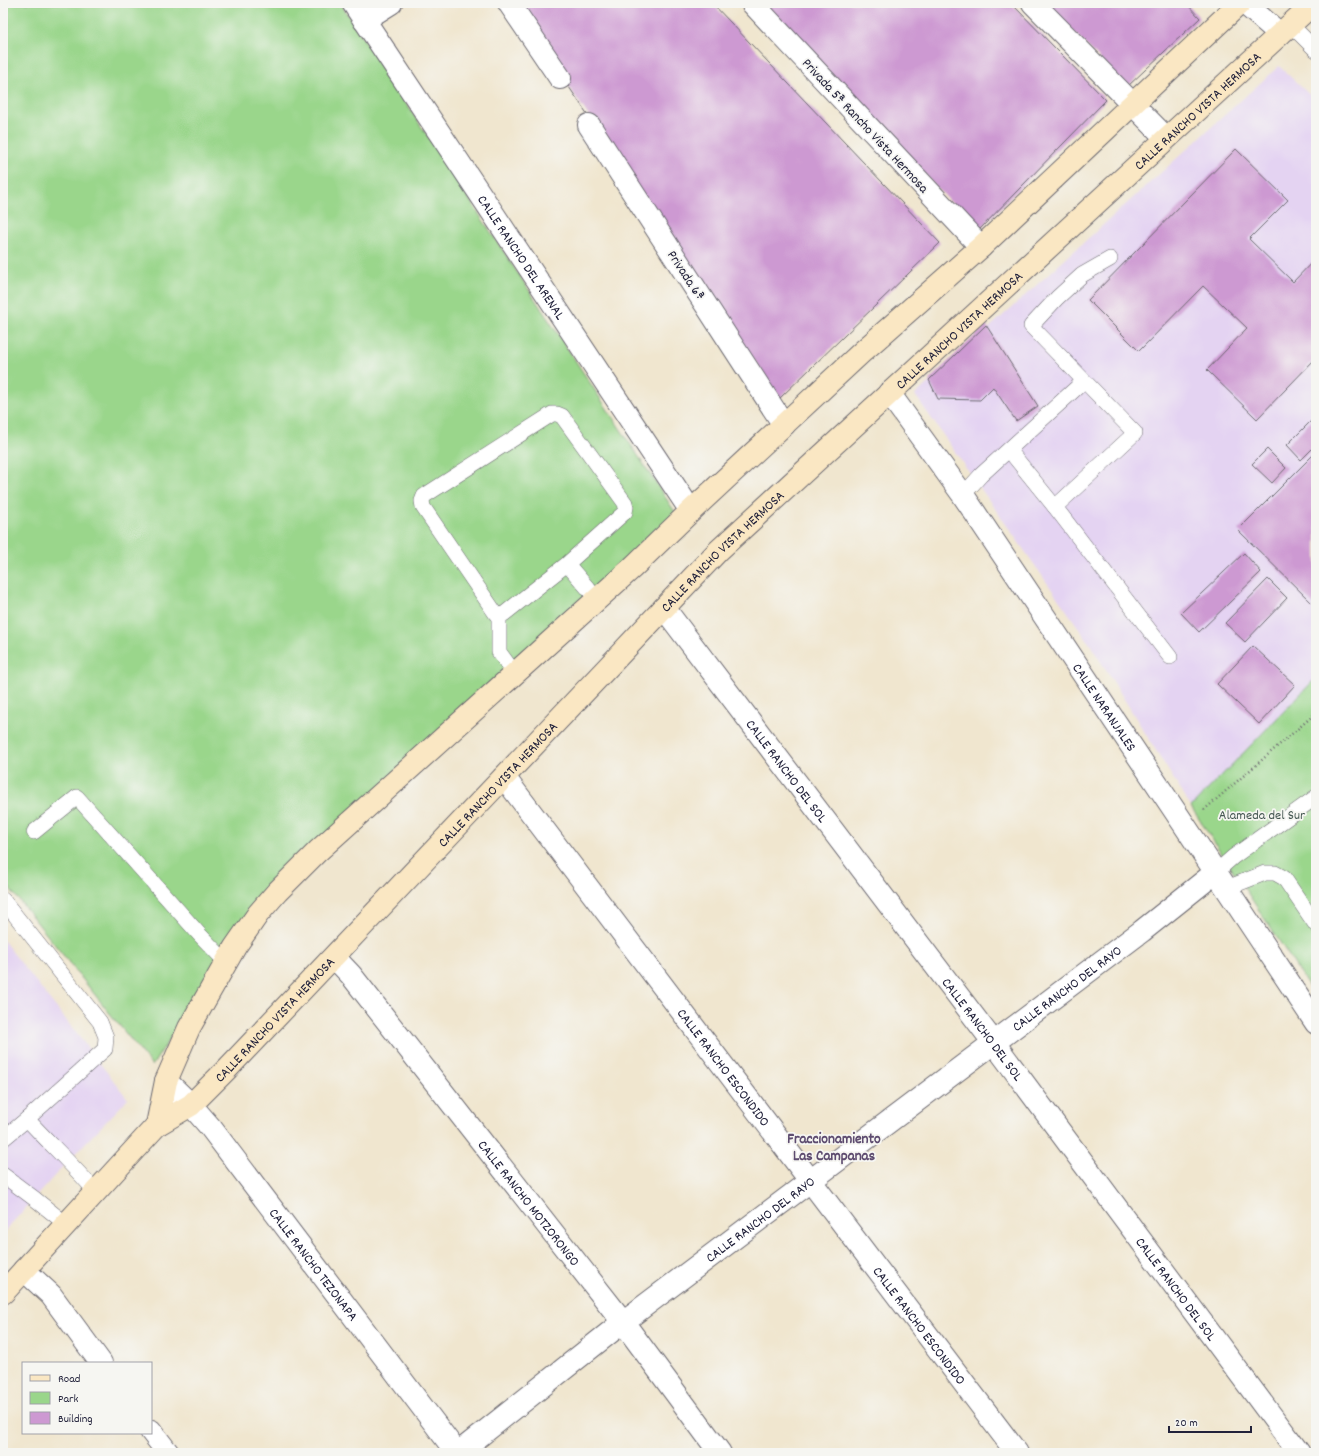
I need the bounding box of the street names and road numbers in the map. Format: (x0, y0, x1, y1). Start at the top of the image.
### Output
street label: CALLE RANCHO VISTA HERMOSA (1130, 48, 1267, 176)
street label: Privada 5ª Rancho Vista Hermosa (797, 54, 933, 199)
street label: CALLE RANCHO DEL ARENAL (471, 192, 569, 325)
street label: Privada 6ª (661, 247, 709, 305)
street label: CALLE RANCHO VISTA HERMOSA (892, 267, 1028, 395)
street label: CALLE RANCHO VISTA HERMOSA (657, 486, 790, 618)
street label: CALLE NARANJALES (1066, 660, 1140, 756)
street label: CALLE RANCHO DEL SOL (740, 716, 832, 828)
street label: CALLE RANCHO VISTA HERMOSA (434, 718, 563, 853)
street label: CALLE RANCHO DEL RAYO (1009, 942, 1127, 1037)
street label: CALLE RANCHO VISTA HERMOSA (211, 953, 341, 1088)
street label: CALLE RANCHO DEL SOL (936, 974, 1027, 1086)
street label: CALLE RANCHO ESCONDIDO (671, 1005, 774, 1131)
street label: CALLE RANCHO MOTZORONGO (472, 1137, 584, 1271)
street label: CALLE RANCHO DEL RAYO (702, 1173, 820, 1268)
street label: CALLE RANCHO TEZONAPA (263, 1205, 362, 1326)
street label: CALLE RANCHO DEL SOL (1130, 1234, 1220, 1346)
street label: CALLE RANCHO ESCONDIDO (867, 1263, 970, 1390)

